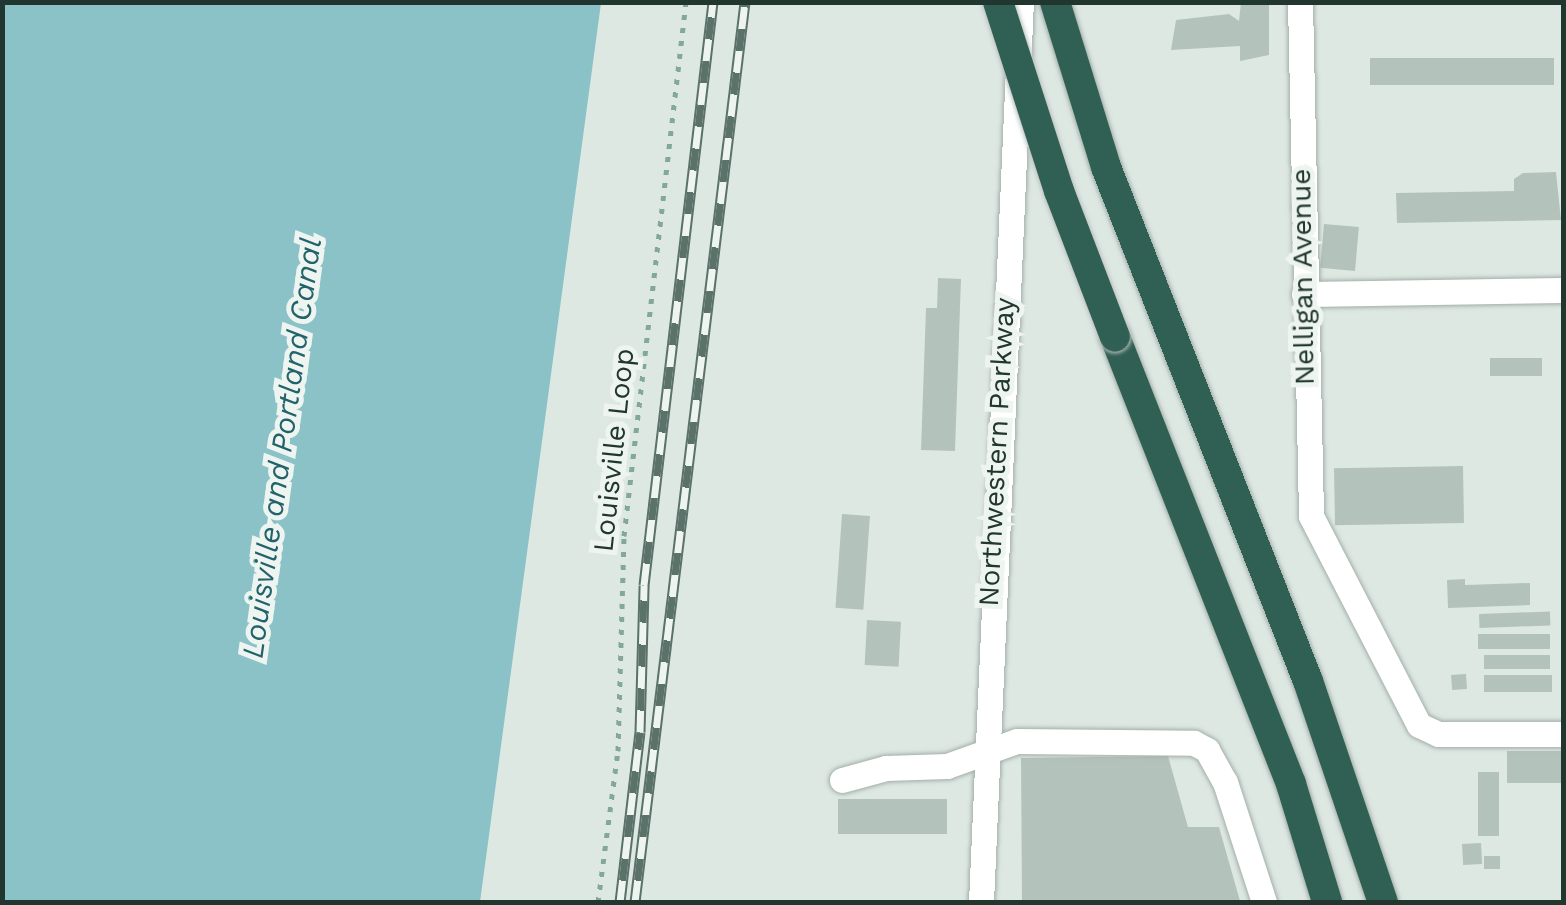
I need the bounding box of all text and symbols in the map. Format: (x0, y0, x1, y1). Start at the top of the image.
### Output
street label: Nelligan Avenue (1284, 168, 1322, 386)
water label: Louisville and Portland Canal (235, 235, 329, 661)
street label: Northwestern Parkway (972, 297, 1022, 607)
street label: Louisville Loop (587, 347, 641, 553)

